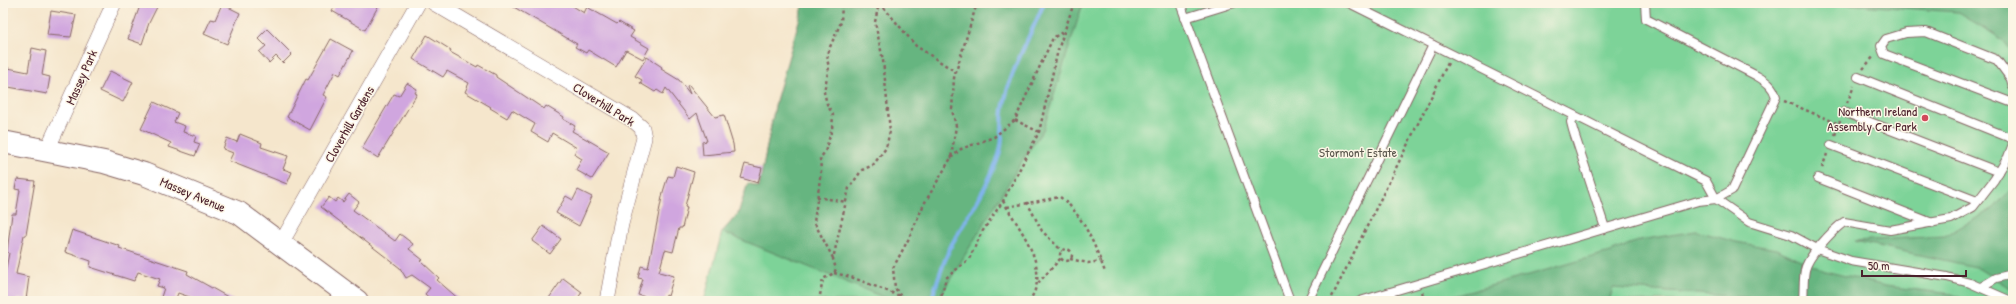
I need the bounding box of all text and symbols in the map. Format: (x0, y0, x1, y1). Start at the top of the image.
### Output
street label: Massey Park (61, 46, 101, 107)
street label: Cloverhill Park (570, 78, 639, 130)
street label: Cloverhill Gardens (320, 82, 378, 166)
place label: Northern Ireland Assembly Car Park (1827, 102, 1918, 135)
marker: Northern Ireland Assembly Car Park (1920, 113, 1930, 123)
park label: Stormont Estate (1319, 143, 1397, 161)
street label: Massey Avenue (158, 172, 228, 216)
scale bar (1862, 252, 1966, 278)
text: 50 m (1868, 257, 1889, 274)

